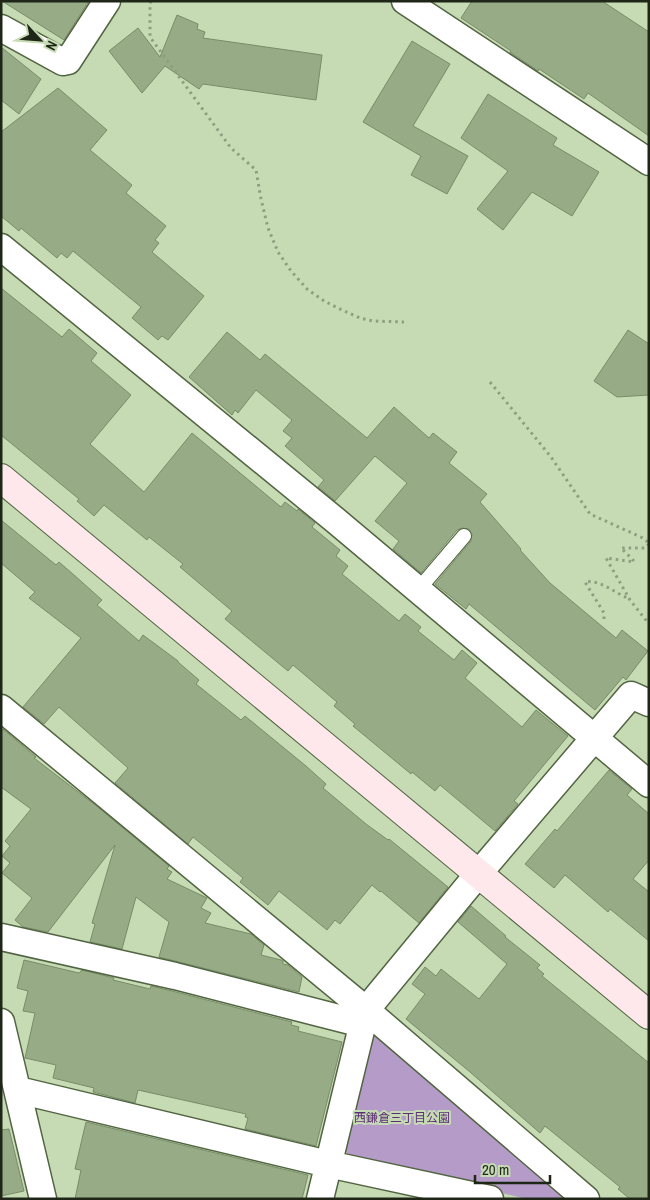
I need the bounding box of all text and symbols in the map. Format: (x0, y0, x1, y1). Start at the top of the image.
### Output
north arrow (15, 15, 65, 65)
text: N (42, 38, 62, 53)
park label: 西鎌倉三丁目公園 (354, 1110, 450, 1126)
scale bar (475, 1152, 550, 1184)
text: 20 m (482, 1159, 509, 1180)

